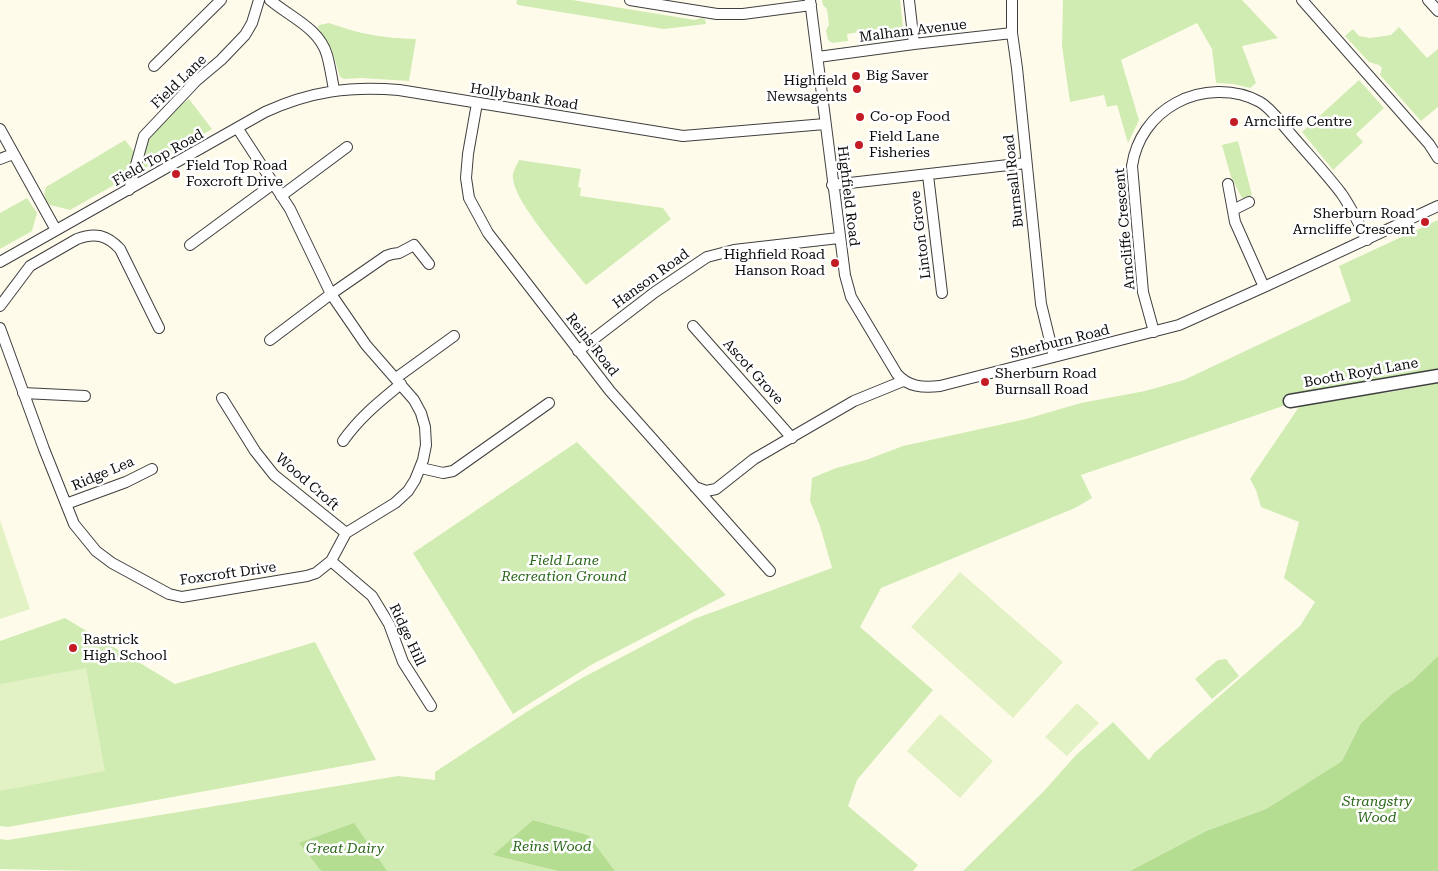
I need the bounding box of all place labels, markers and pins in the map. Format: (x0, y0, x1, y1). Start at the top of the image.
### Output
place label: Big Saver (866, 68, 929, 84)
marker: Big Saver (850, 70, 862, 82)
place label: Highfield Newsagents (767, 73, 847, 105)
marker: Highfield Newsagents (851, 83, 863, 95)
place label: Co-op Food (870, 109, 950, 125)
marker: Co-op Food (854, 111, 866, 123)
place label: Arncliffe Centre (1244, 114, 1352, 130)
marker: Arncliffe Centre (1228, 116, 1240, 128)
place label: Field Lane Fisheries (869, 129, 939, 162)
marker: Field Lane Fisheries (853, 139, 865, 151)
place label: Field Top Road Foxcroft Drive (186, 158, 287, 190)
marker: Field Top Road Foxcroft Drive (170, 168, 182, 180)
place label: Sherburn Road Arncliffe Crescent (1293, 206, 1415, 238)
marker: Sherburn Road Arncliffe Crescent (1419, 216, 1431, 228)
place label: Highfield Road Hanson Road (724, 247, 825, 280)
marker: Highfield Road Hanson Road (829, 257, 841, 269)
place label: Sherburn Road Burnsall Road (995, 366, 1097, 398)
marker: Sherburn Road Burnsall Road (979, 376, 991, 388)
place label: Rastrick High School (83, 632, 167, 664)
marker: Rastrick High School (67, 642, 79, 654)

